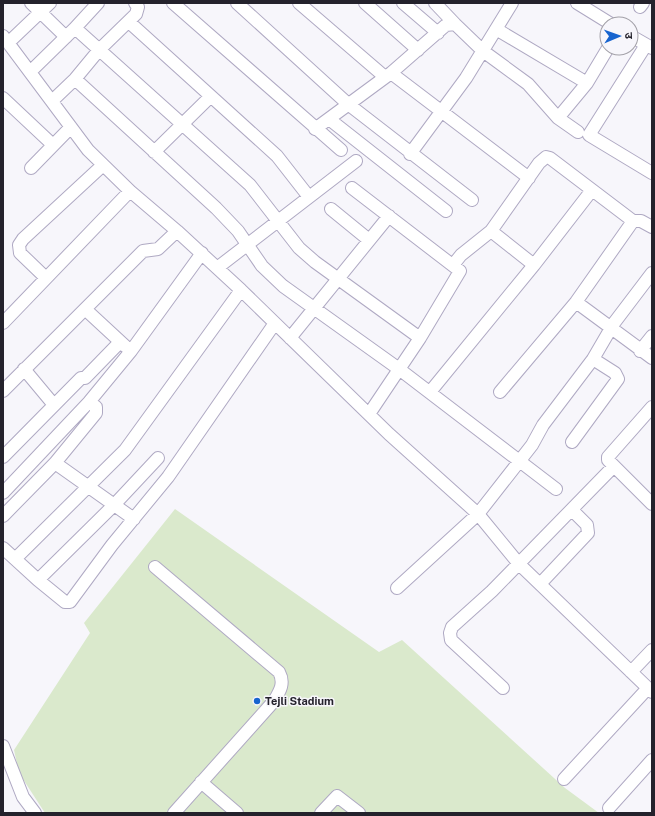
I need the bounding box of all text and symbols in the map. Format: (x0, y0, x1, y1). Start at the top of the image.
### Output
north arrow (599, 16, 639, 56)
text: उ (623, 32, 635, 40)
place label: Tejli Stadium (265, 695, 334, 707)
marker: Tejli Stadium (252, 696, 262, 706)

